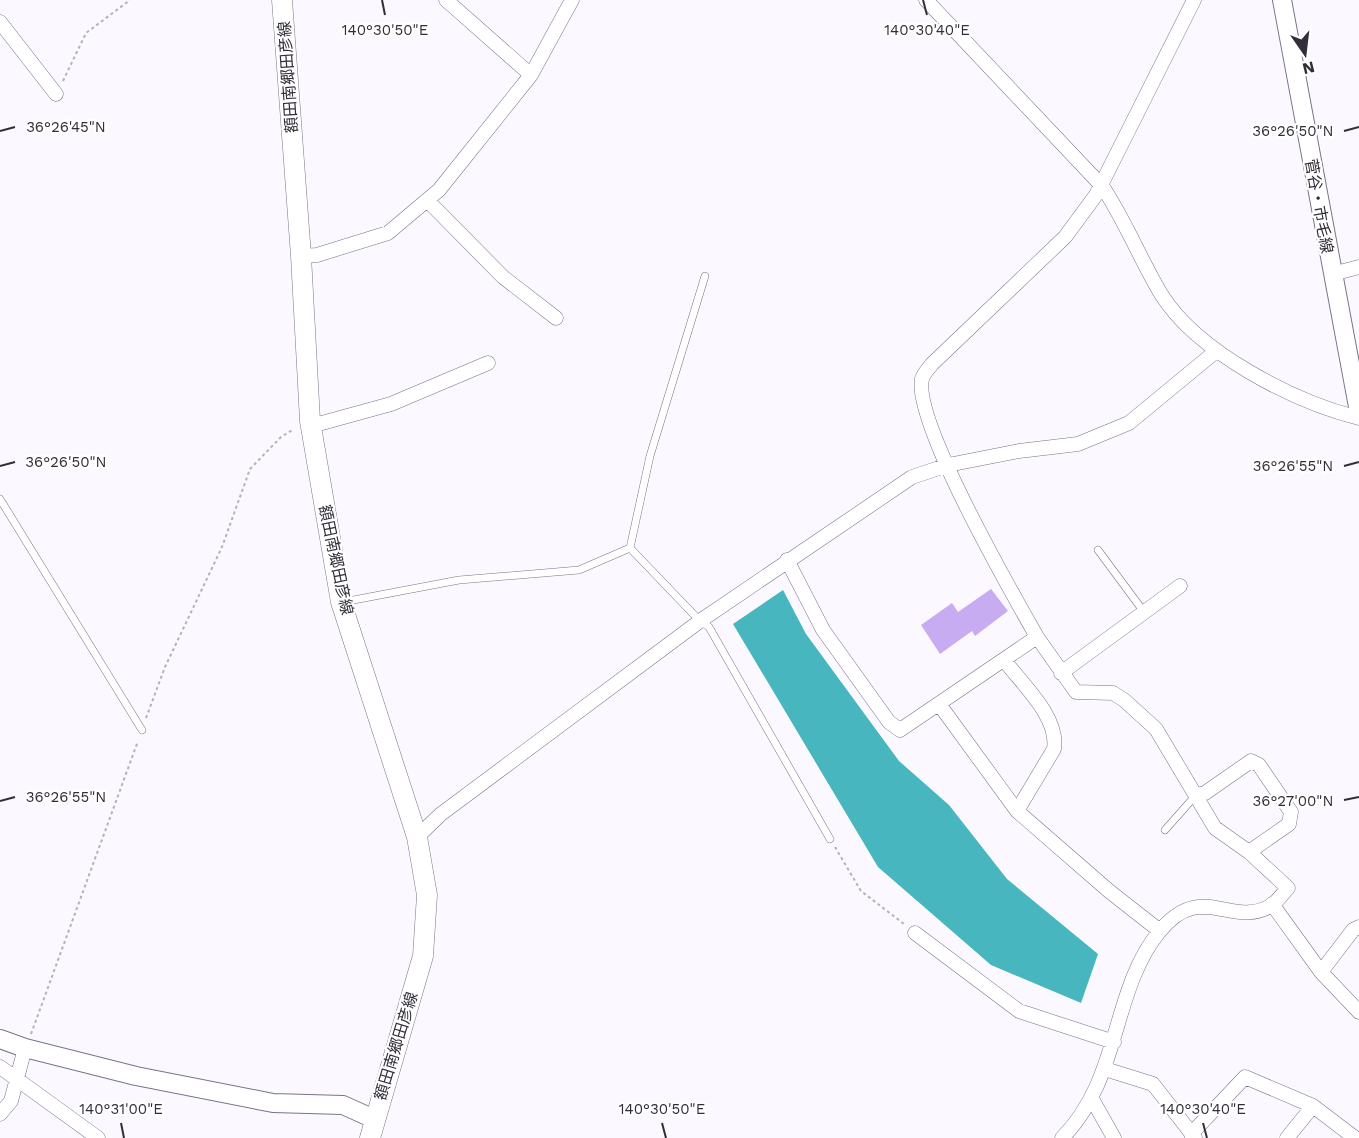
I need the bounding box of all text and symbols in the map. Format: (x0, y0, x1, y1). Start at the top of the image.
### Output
street label: 額田南郷田彦線 (275, 20, 301, 134)
text: 140°30'50"E (342, 21, 428, 39)
text: 140°30'40"E (884, 21, 970, 39)
north arrow (1275, 24, 1335, 84)
text: N (1300, 57, 1317, 79)
text: 36°26'45"N (26, 118, 106, 136)
text: 36°26'50"N (1252, 122, 1334, 140)
street label: 菅谷・市毛線 (1301, 157, 1337, 255)
text: 36°26'50"N (25, 453, 107, 471)
text: 36°26'55"N (1253, 457, 1333, 475)
street label: 額田南郷田彦線 (315, 503, 357, 617)
text: 36°26'55"N (26, 788, 106, 806)
text: 36°27'00"N (1253, 792, 1333, 810)
street label: 額田南郷田彦線 (371, 990, 421, 1102)
text: 140°31'00"E (79, 1100, 163, 1118)
text: 140°30'50"E (619, 1100, 705, 1118)
text: 140°30'40"E (1160, 1100, 1246, 1118)

